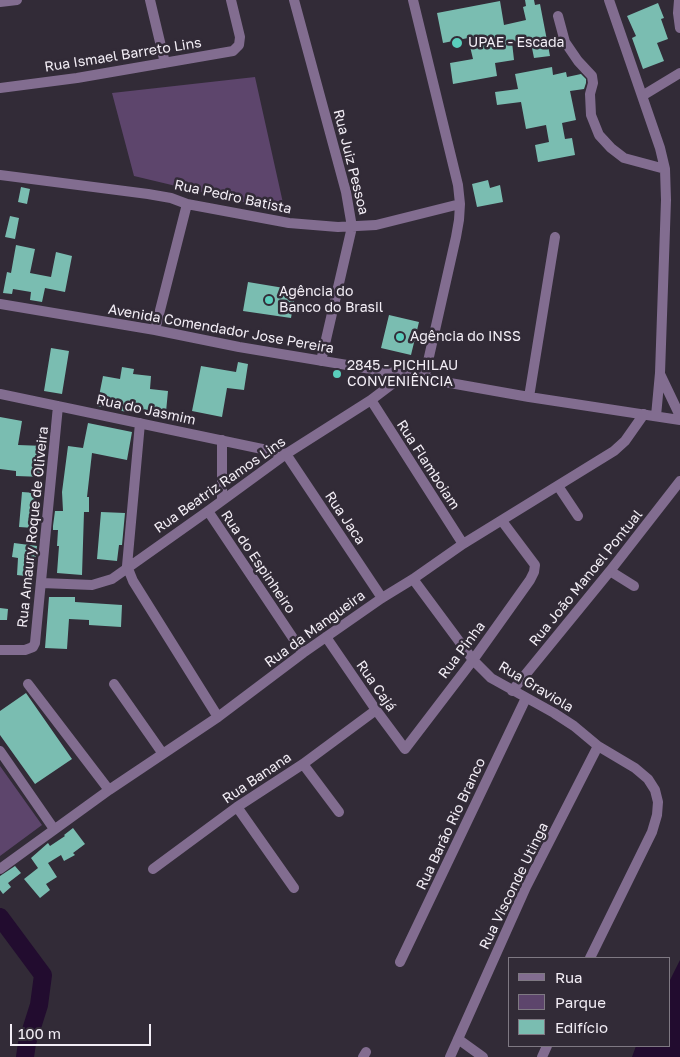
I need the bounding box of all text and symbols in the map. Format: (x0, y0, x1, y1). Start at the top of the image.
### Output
street label: Rua Ismael Barreto Lins (43, 34, 203, 76)
place label: UPAE - Escada (468, 35, 565, 51)
marker: UPAE - Escada (450, 36, 464, 50)
street label: Rua Juiz Pessoa (330, 108, 372, 216)
street label: Rua Pedro Batista (173, 176, 293, 218)
place label: Agência do Banco do Brasil (279, 284, 383, 316)
marker: Agência do Banco do Brasil (263, 294, 275, 306)
street label: Avenida Comendador Jose Pereira (107, 301, 335, 357)
place label: Agência do INSS (410, 329, 521, 345)
marker: Agência do INSS (394, 331, 406, 343)
place label: 2845 - PICHILAU CONVENIÊNCIA (347, 358, 458, 391)
marker: 2845 - PICHILAU CONVENIÊNCIA (331, 368, 343, 380)
street label: Rua do Jasmim (95, 391, 197, 429)
street label: Rua Flamboiam (393, 417, 463, 513)
street label: Rua Amaury Roque de Oliveira (14, 425, 52, 629)
street label: Rua Beatriz Ramos Lins (151, 433, 289, 537)
street label: Rua Jaca (321, 488, 369, 548)
street label: Rua João Manoel Pontual (526, 506, 646, 650)
street label: Rua do Espinheiro (217, 507, 299, 617)
street label: Rua da Mangueira (262, 587, 368, 671)
street label: Rua Pinha (435, 618, 489, 682)
street label: Rua Cajá (352, 657, 400, 715)
street label: Rua Graviola (496, 658, 576, 716)
street label: Rua Banana (219, 749, 295, 807)
street label: Rua Barão Rio Branco (413, 755, 489, 893)
street label: Rua Visconde Utinga (476, 820, 552, 952)
legend (508, 957, 670, 1047)
text: Rua (555, 968, 582, 986)
text: Parque (555, 993, 606, 1011)
scale bar (12, 1014, 154, 1046)
text: Edifício (555, 1018, 608, 1036)
text: 100 m (18, 1024, 61, 1042)

